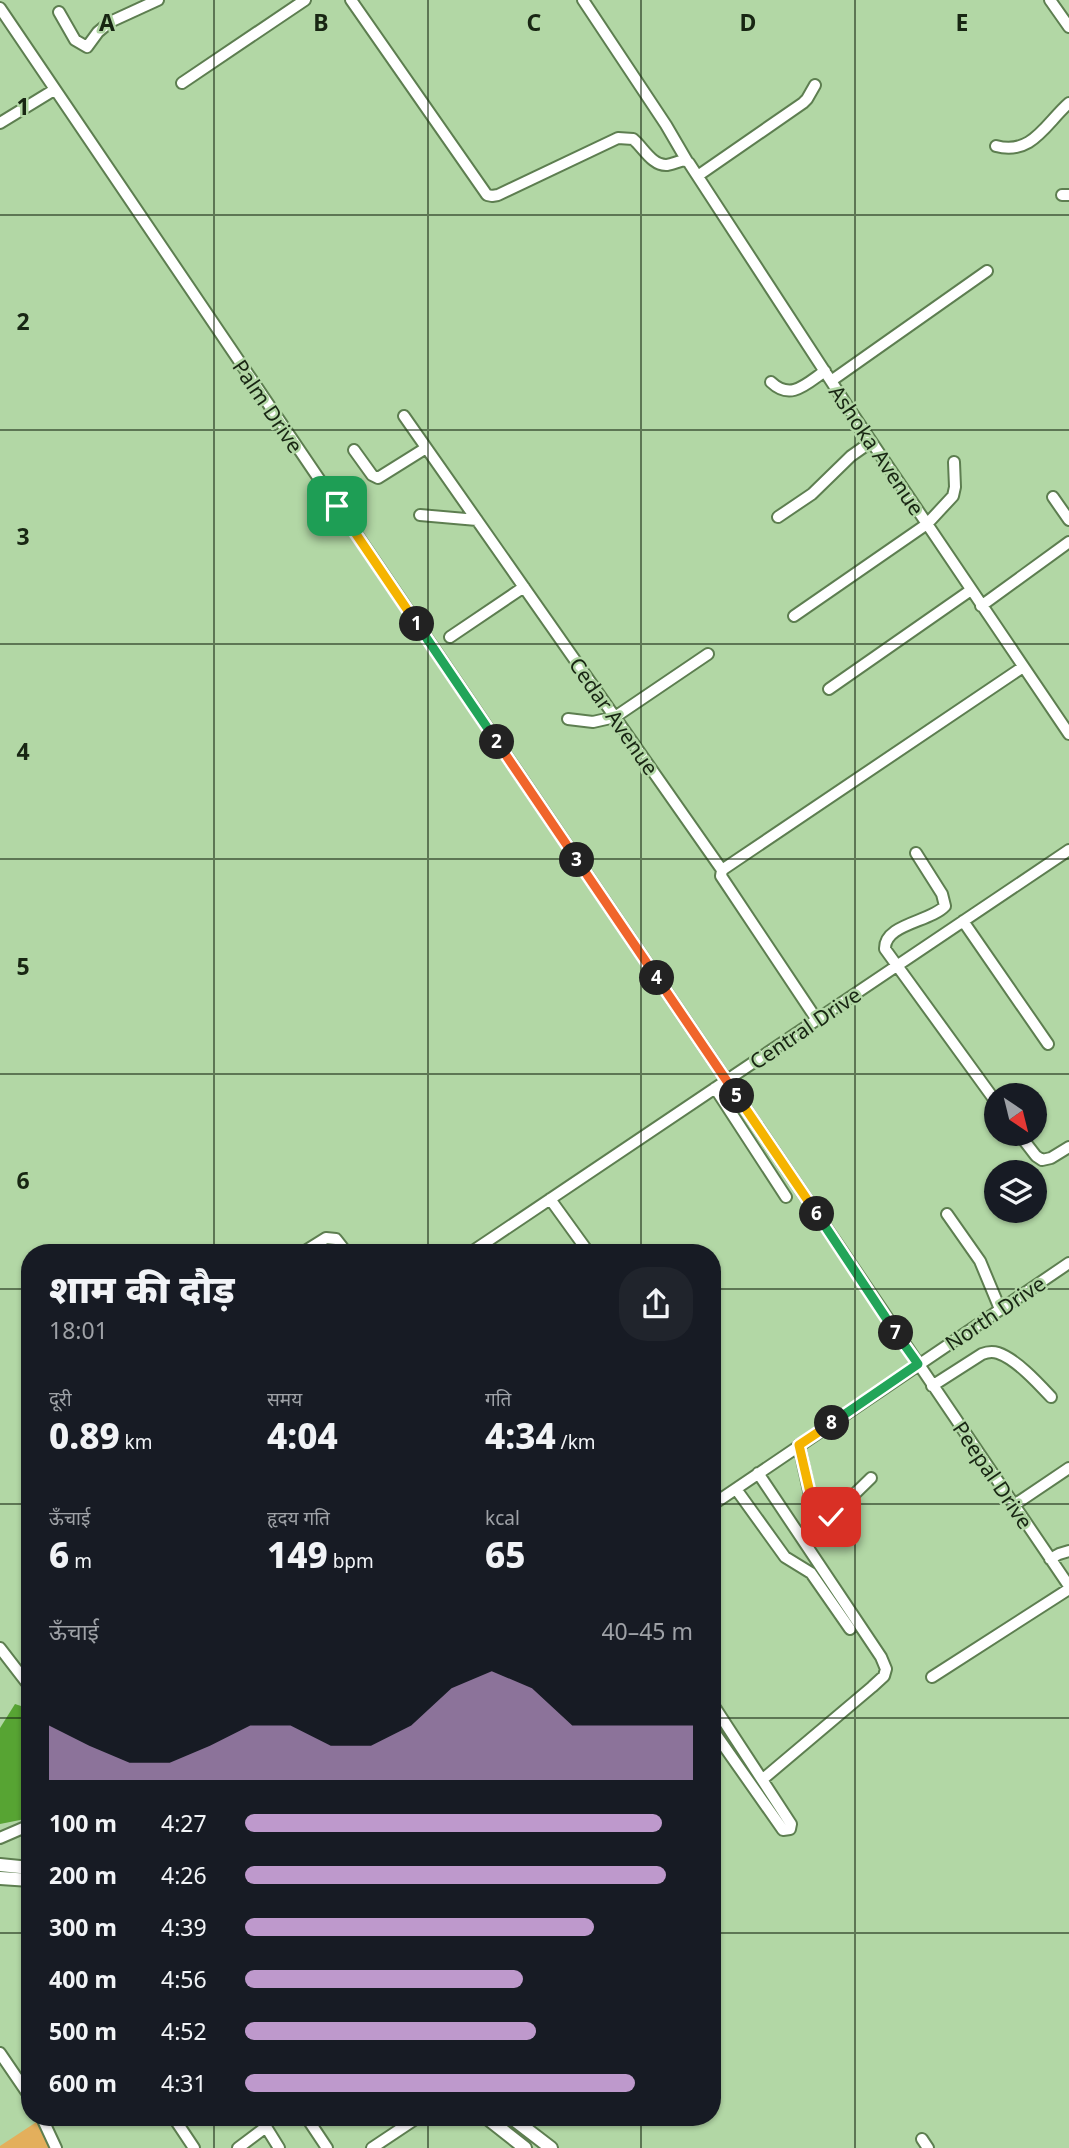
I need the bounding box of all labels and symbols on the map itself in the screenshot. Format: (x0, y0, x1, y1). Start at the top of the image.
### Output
text: A (99, 6, 115, 38)
text: B (313, 6, 329, 38)
text: C (527, 6, 542, 38)
text: D (740, 6, 756, 38)
text: E (956, 6, 968, 38)
text: 1 (16, 90, 30, 122)
text: 2 (16, 305, 30, 337)
street label: Palm Drive (226, 354, 310, 458)
street label: Ashoka Avenue (823, 379, 931, 521)
pin (307, 476, 367, 536)
text: 3 (16, 520, 30, 552)
pin: 1 (400, 606, 434, 642)
street label: Cedar Avenue (563, 652, 665, 780)
pin: 2 (480, 724, 514, 760)
text: 4 (16, 735, 30, 767)
pin: 3 (560, 842, 594, 878)
text: 5 (16, 950, 30, 982)
pin: 4 (640, 960, 674, 996)
street label: Central Drive (744, 980, 866, 1076)
pin: 5 (720, 1078, 754, 1114)
north arrow (984, 1083, 1046, 1146)
text: 6 (16, 1164, 30, 1196)
pin: 6 (800, 1196, 834, 1232)
street label: North Drive (939, 1269, 1051, 1357)
pin: 7 (878, 1316, 914, 1350)
pin: 8 (814, 1406, 850, 1440)
street label: Peepal Drive (947, 1416, 1039, 1534)
pin (801, 1487, 861, 1547)

